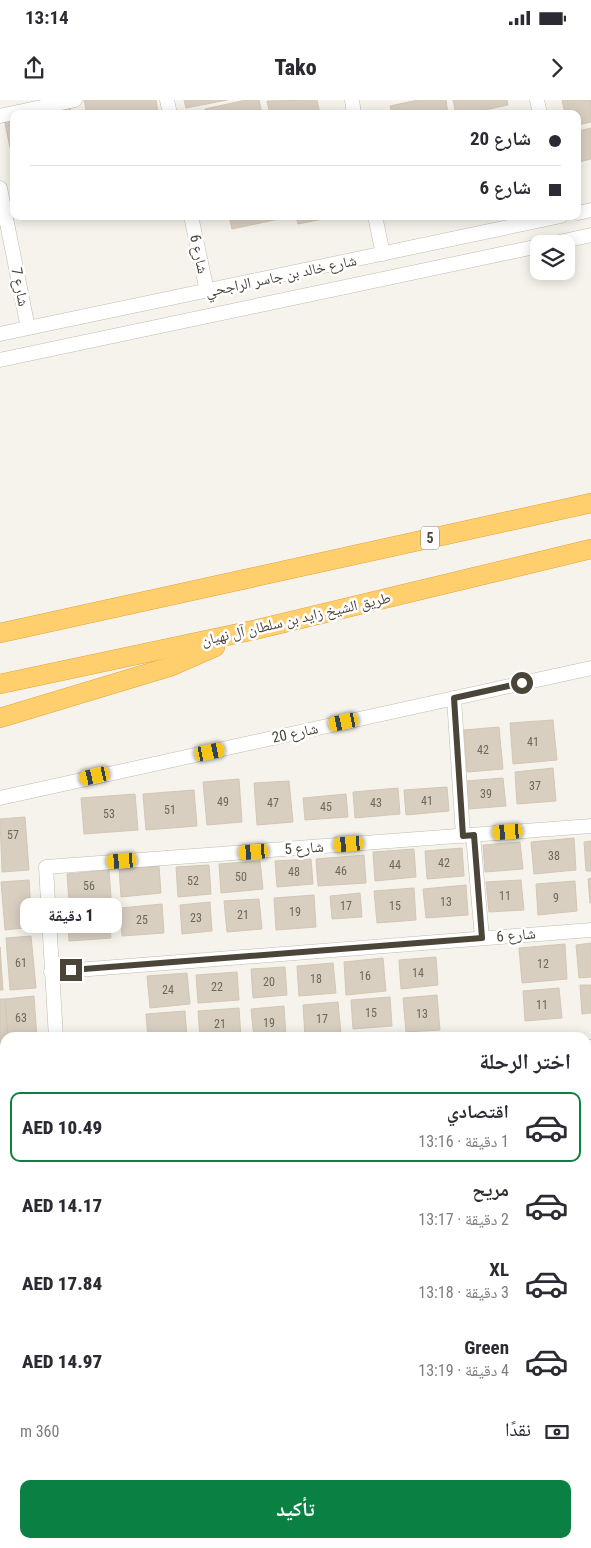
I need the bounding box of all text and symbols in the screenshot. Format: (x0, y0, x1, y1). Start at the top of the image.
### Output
text: 13:14 (25, 6, 69, 29)
icon: share (20, 54, 48, 82)
icon: forward (543, 54, 571, 82)
text: Tako (274, 55, 317, 80)
text: شارع 20 (470, 127, 531, 150)
text: شارع 6 (480, 176, 531, 199)
street label: شارع 6 (185, 233, 212, 275)
map controls (530, 235, 575, 280)
button: layers (530, 235, 575, 280)
street label: شارع خالد بن جاسر الراجحي (204, 251, 359, 304)
street label: شارع 7 (6, 266, 33, 308)
road number: 5 (421, 526, 439, 549)
street label: طريق الشيخ زايد بن سلطان آل نهيان (200, 588, 393, 651)
route start (511, 672, 533, 694)
car (327, 712, 360, 732)
street label: شارع 20 (270, 719, 320, 748)
house number: 41 (527, 735, 539, 749)
car (193, 742, 226, 762)
house number: 42 (477, 743, 489, 757)
car (78, 765, 111, 787)
house number: 37 (529, 779, 541, 793)
house number: 39 (480, 787, 492, 801)
house number: 41 (421, 794, 433, 808)
house number: 49 (217, 795, 229, 809)
house number: 47 (267, 796, 279, 810)
house number: 43 (370, 796, 382, 810)
house number: 45 (320, 800, 332, 814)
house number: 51 (164, 803, 176, 817)
house number: 53 (103, 807, 115, 821)
car (492, 823, 523, 841)
house number: 57 (7, 828, 19, 842)
car (333, 835, 364, 853)
street label: شارع 5 (284, 838, 324, 859)
car (238, 843, 269, 861)
house number: 38 (548, 849, 560, 863)
car (106, 852, 137, 870)
house number: 42 (438, 856, 450, 870)
house number: 44 (389, 858, 401, 872)
house number: 46 (335, 864, 347, 878)
house number: 48 (288, 865, 300, 879)
house number: 50 (235, 870, 247, 884)
house number: 52 (187, 874, 199, 888)
house number: 56 (83, 879, 95, 893)
house number: 11 (499, 889, 511, 903)
house number: 9 (553, 891, 559, 905)
house number: 13 (440, 895, 452, 909)
callout: 1 دقيقة (20, 898, 122, 932)
house number: 17 (340, 899, 352, 913)
house number: 15 (389, 899, 401, 913)
house number: 19 (289, 905, 301, 919)
text: 1 دقيقة (48, 906, 94, 925)
house number: 21 (237, 908, 249, 922)
house number: 23 (190, 911, 202, 925)
house number: 25 (136, 913, 148, 927)
street label: شارع 6 (496, 924, 537, 947)
house number: 61 (15, 956, 27, 970)
house number: 12 (537, 957, 549, 971)
route end (60, 959, 82, 981)
house number: 14 (412, 966, 424, 980)
house number: 16 (359, 969, 371, 983)
house number: 18 (310, 972, 322, 986)
house number: 20 (263, 975, 275, 989)
house number: 22 (211, 980, 223, 994)
house number: 24 (162, 983, 174, 997)
house number: 11 (536, 998, 548, 1012)
house number: 15 (365, 1006, 377, 1020)
house number: 13 (416, 1007, 428, 1021)
house number: 63 (15, 1011, 27, 1025)
house number: 17 (316, 1012, 328, 1026)
house number: 19 (263, 1016, 275, 1030)
house number: 21 (214, 1017, 226, 1031)
text: اختر الرحلة (479, 1049, 571, 1074)
text: اقتصادي (447, 1100, 509, 1123)
icon: car (524, 1105, 569, 1150)
text: AED 10.49 (22, 1116, 102, 1139)
text: 1 دقيقة · 13:16 (418, 1132, 509, 1151)
text: مريح (472, 1178, 509, 1201)
icon: car (524, 1183, 569, 1228)
text: AED 14.17 (22, 1194, 102, 1217)
text: 2 دقيقة · 13:17 (418, 1210, 509, 1229)
text: XL (489, 1258, 509, 1281)
icon: car (524, 1261, 569, 1306)
text: AED 17.84 (22, 1272, 102, 1295)
text: 3 دقيقة · 13:18 (418, 1283, 509, 1302)
text: Green (464, 1336, 509, 1359)
icon: car (524, 1339, 569, 1384)
text: AED 14.97 (22, 1350, 102, 1373)
text: 4 دقيقة · 13:19 (418, 1361, 509, 1380)
text: نقدًا (505, 1418, 531, 1441)
icon: cash (543, 1418, 571, 1446)
text: 360 m (20, 1422, 59, 1441)
button: تأكيد (20, 1480, 571, 1538)

